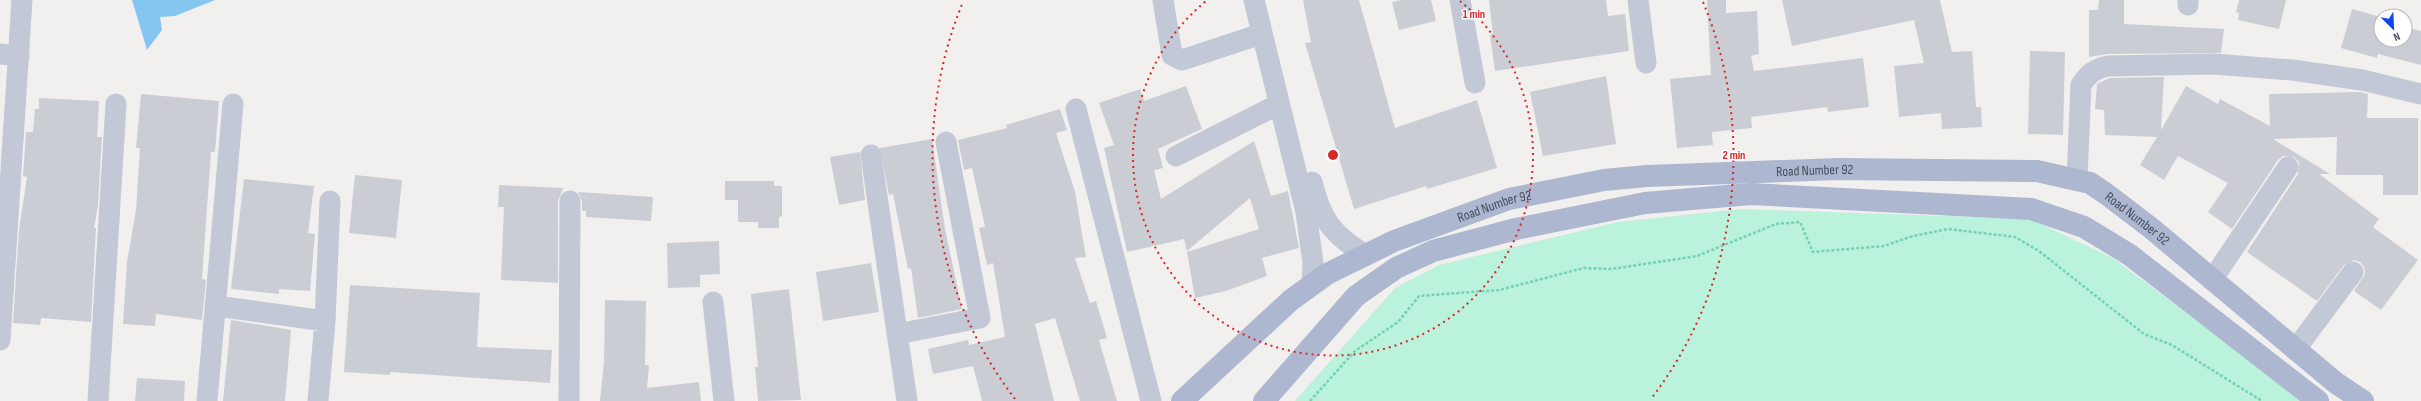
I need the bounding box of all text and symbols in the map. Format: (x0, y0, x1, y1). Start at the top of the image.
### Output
text: 1 min (1463, 7, 1485, 22)
north arrow (2373, 8, 2413, 48)
text: N (2391, 30, 2402, 44)
centre of rings (1326, 148, 1340, 162)
text: 2 min (1723, 148, 1745, 163)
street label: Road Number 92 (1776, 161, 1854, 180)
street label: Road Number 92 (1455, 187, 1533, 226)
street label: Road Number 92 (2102, 188, 2173, 249)

